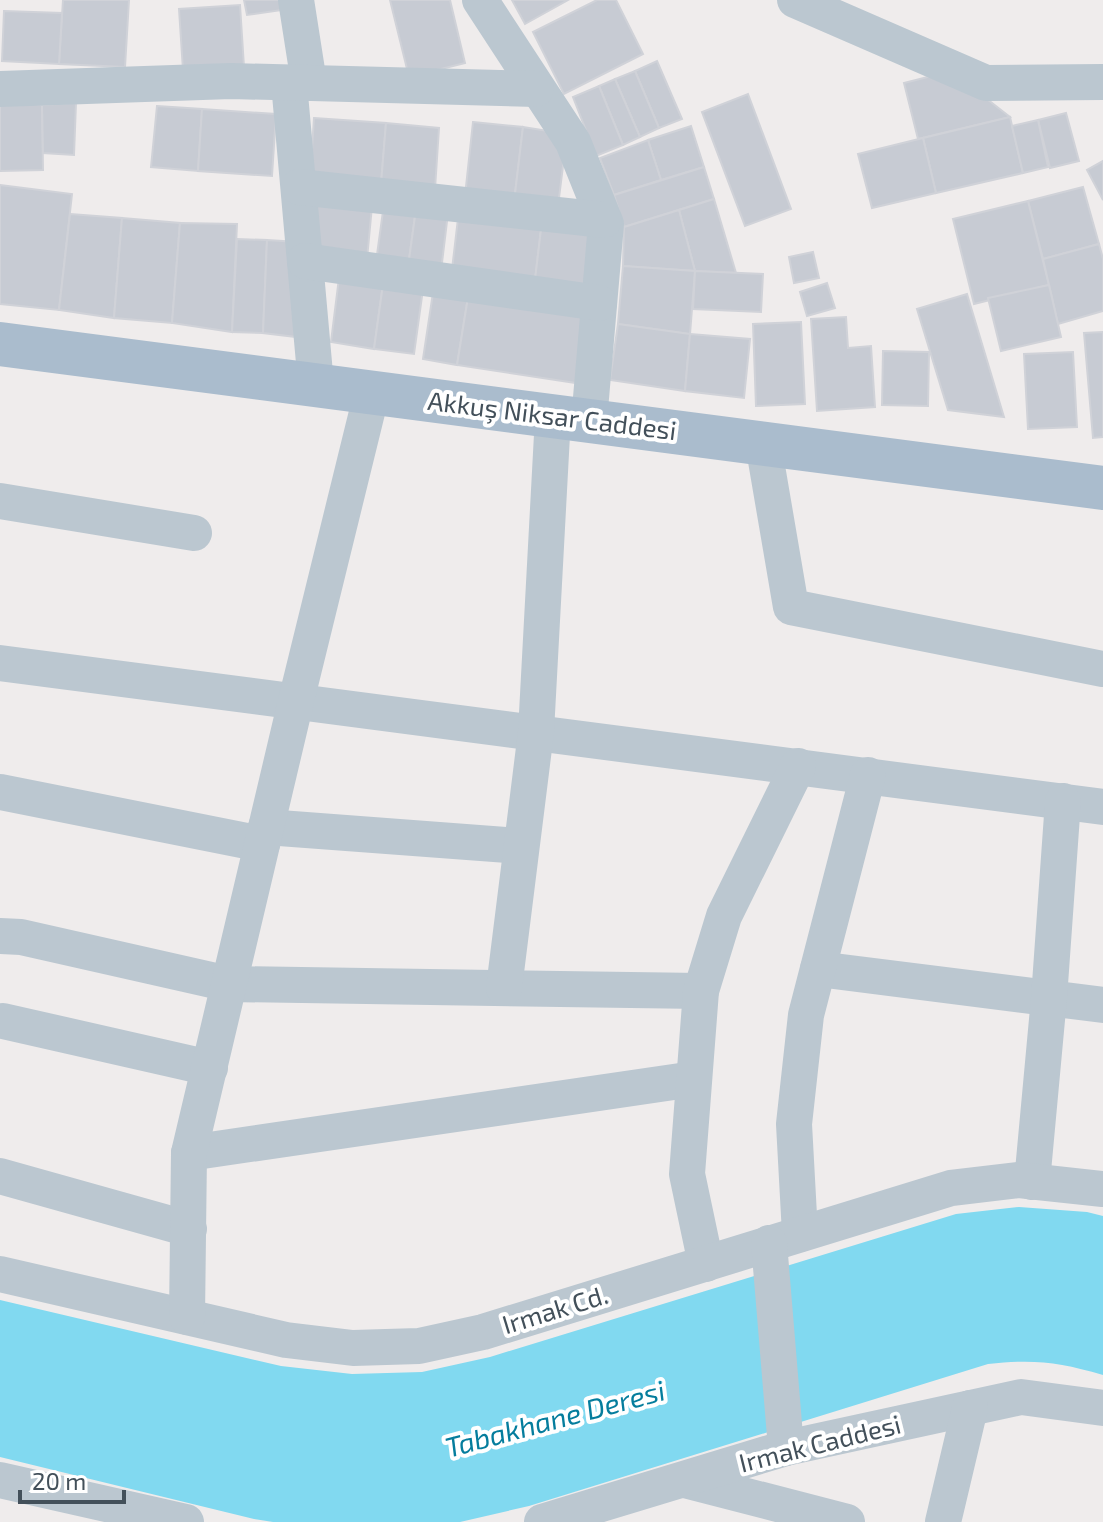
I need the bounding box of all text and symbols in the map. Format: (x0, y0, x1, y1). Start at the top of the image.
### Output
street label: Akkuş Niksar Caddesi (426, 384, 678, 447)
street label: Irmak Cd. (498, 1278, 611, 1339)
water label: Tabakhane Deresi (441, 1372, 668, 1464)
street label: Irmak Caddesi (736, 1407, 904, 1478)
scale bar (20, 1454, 124, 1504)
text: 20 m (32, 1466, 86, 1495)

